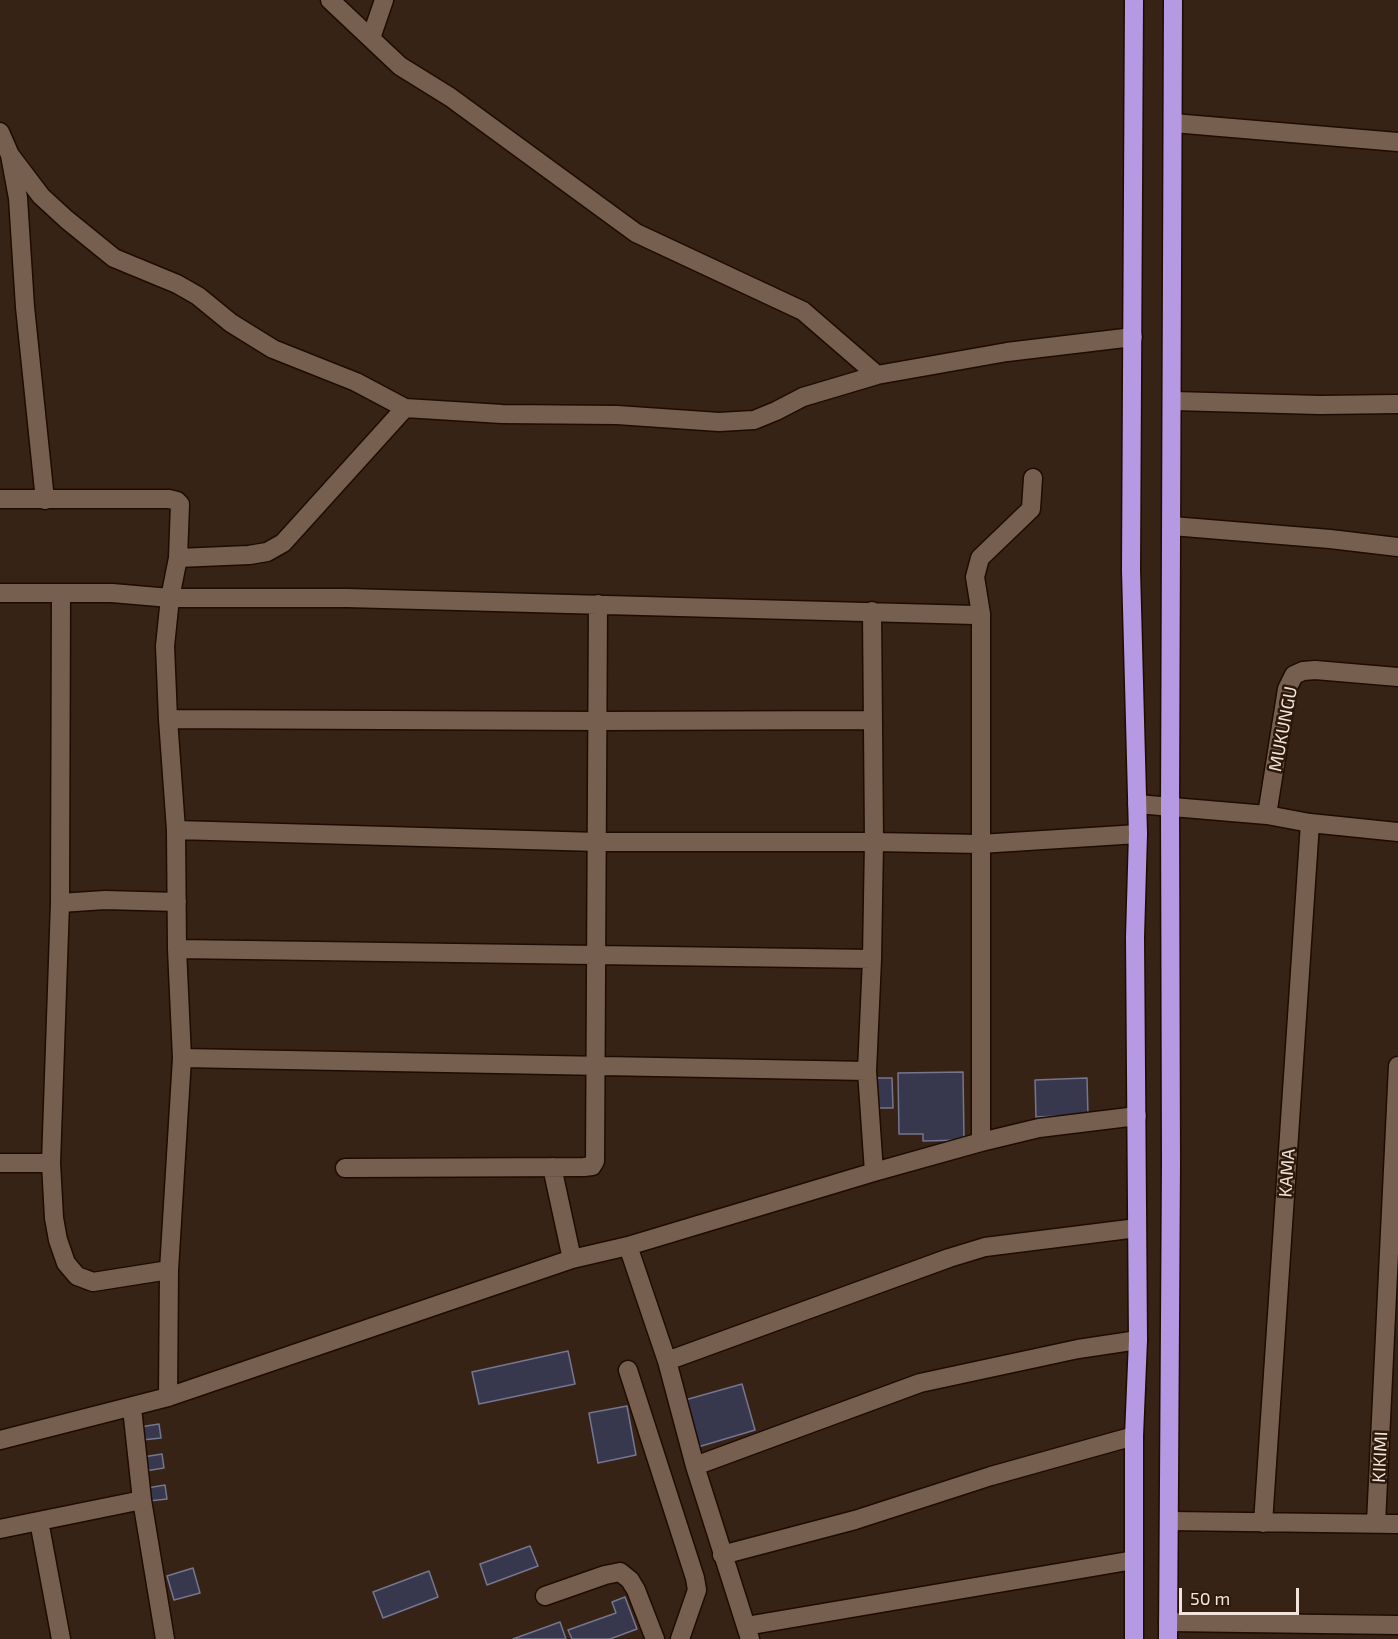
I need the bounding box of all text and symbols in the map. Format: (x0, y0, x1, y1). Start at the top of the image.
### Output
street label: MUKUNGU (1264, 685, 1302, 773)
street label: KAMA (1275, 1148, 1299, 1198)
street label: KIKIMI (1368, 1431, 1392, 1483)
scale bar (1182, 1576, 1302, 1614)
text: 50 m (1190, 1587, 1230, 1609)

